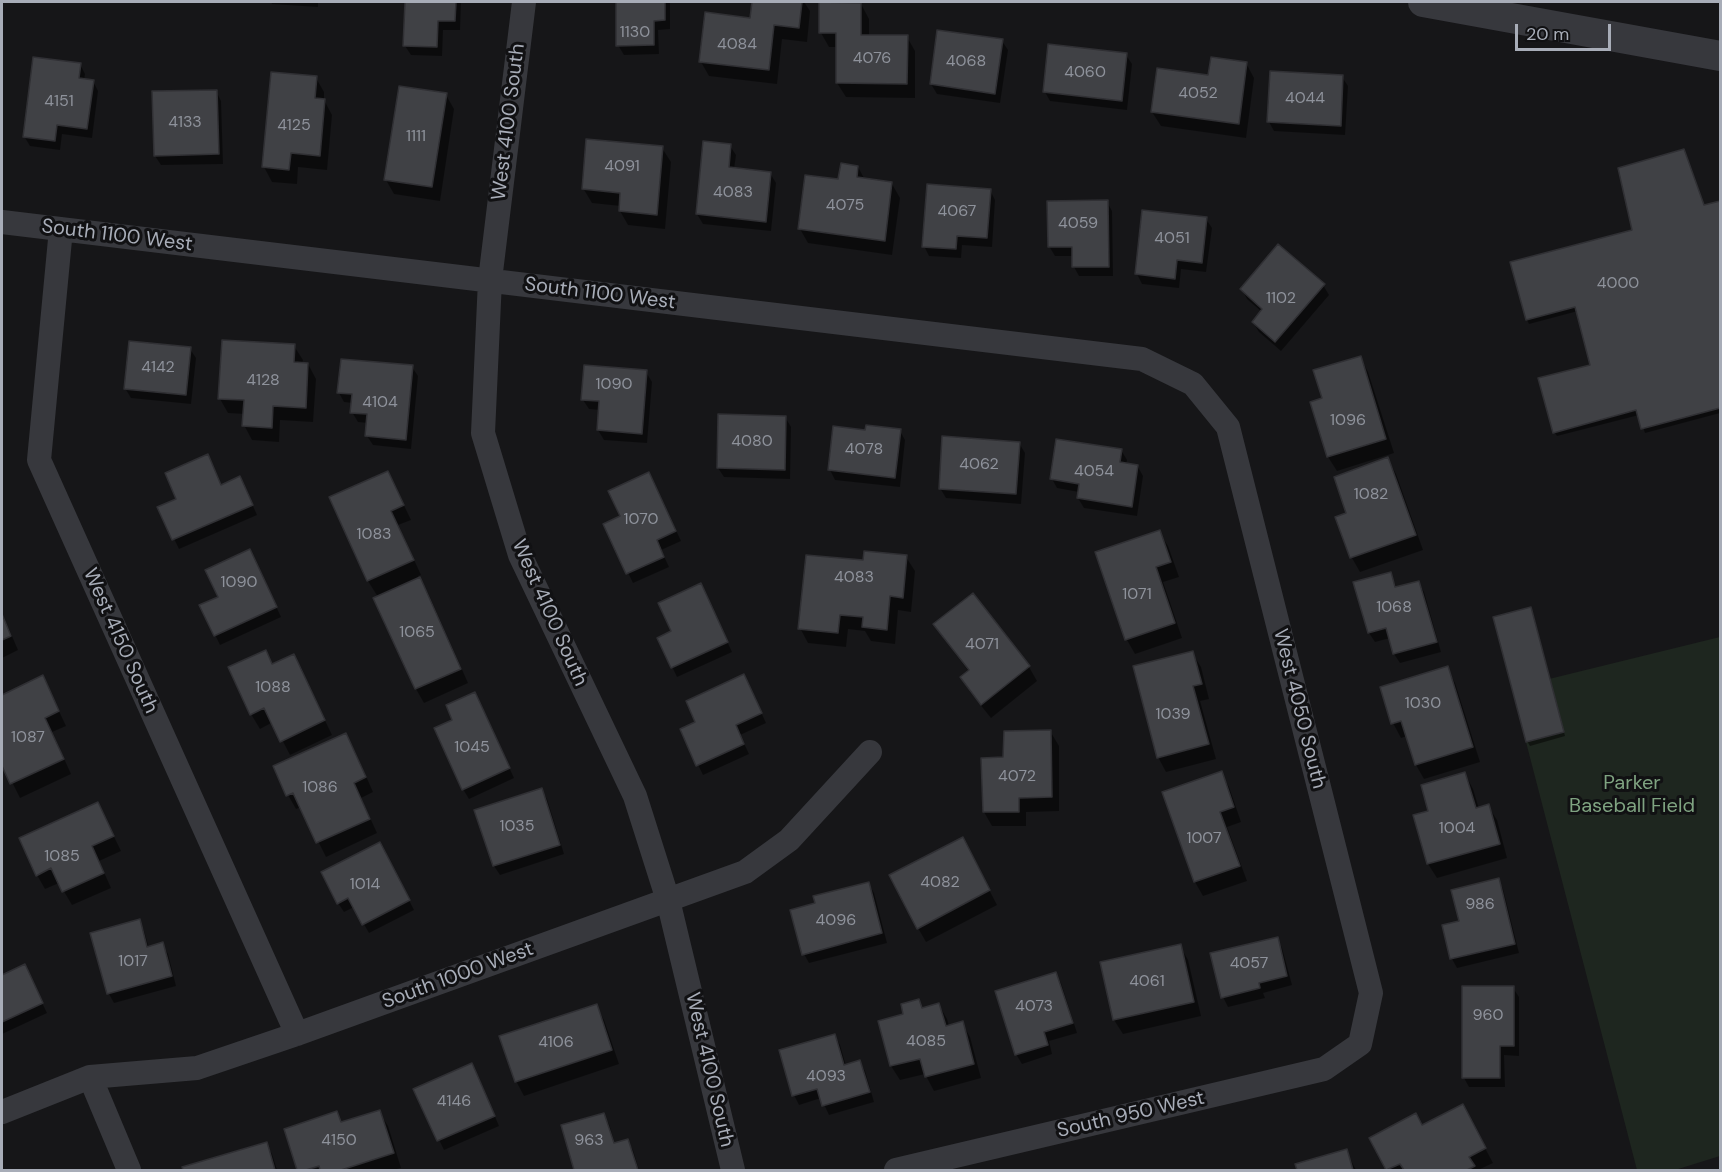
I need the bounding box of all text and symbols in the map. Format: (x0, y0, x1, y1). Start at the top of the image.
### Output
scale bar (1518, 12, 1614, 50)
text: 20 m (1526, 22, 1569, 46)
house number: 1130 (620, 23, 650, 43)
house number: 4084 (717, 35, 757, 55)
street label: West 4100 South (487, 42, 531, 202)
house number: 4076 (853, 49, 891, 69)
house number: 4068 (946, 52, 986, 72)
house number: 4060 (1064, 63, 1106, 83)
house number: 4052 (1178, 84, 1218, 104)
house number: 4044 (1285, 89, 1325, 109)
house number: 4151 (44, 92, 74, 112)
house number: 4133 (168, 113, 202, 133)
house number: 4125 (277, 116, 311, 136)
house number: 1111 (406, 127, 426, 147)
house number: 4091 (604, 157, 640, 177)
house number: 4083 (713, 183, 753, 203)
house number: 4075 (826, 196, 864, 216)
house number: 4067 (938, 202, 976, 222)
house number: 4059 (1058, 214, 1098, 234)
street label: South 1100 West (40, 215, 194, 257)
house number: 4051 (1154, 229, 1190, 249)
street label: South 1100 West (523, 273, 677, 315)
house number: 4000 (1597, 274, 1639, 294)
house number: 1102 (1266, 289, 1296, 309)
house number: 4142 (141, 358, 175, 378)
house number: 4128 (246, 371, 280, 391)
house number: 1090 (596, 375, 632, 395)
house number: 4104 (362, 393, 398, 413)
house number: 1096 (1330, 411, 1366, 431)
house number: 4080 (731, 432, 773, 452)
house number: 4078 (845, 440, 883, 460)
house number: 4062 (959, 455, 999, 475)
house number: 4054 (1074, 462, 1114, 482)
house number: 1082 (1354, 485, 1388, 505)
house number: 1070 (624, 510, 658, 530)
house number: 1083 (356, 525, 392, 545)
street label: West 4100 South (506, 536, 592, 690)
street label: West 4150 South (77, 565, 163, 717)
house number: 4083 (834, 568, 874, 588)
house number: 1090 (221, 573, 257, 593)
house number: 1071 (1122, 585, 1152, 605)
house number: 1068 (1376, 598, 1412, 618)
house number: 1065 (399, 623, 435, 643)
street label: West 4050 South (1268, 627, 1330, 791)
house number: 4071 (965, 635, 999, 655)
house number: 1088 (255, 678, 291, 698)
house number: 1030 (1405, 694, 1441, 714)
house number: 1039 (1156, 705, 1190, 725)
house number: 1087 (11, 728, 45, 748)
house number: 1045 (454, 738, 490, 758)
house number: 4072 (998, 767, 1036, 787)
park label: Parker Baseball Field (1569, 772, 1695, 819)
house number: 1086 (302, 778, 338, 798)
house number: 1035 (499, 817, 535, 837)
house number: 1004 (1439, 819, 1475, 839)
house number: 1007 (1186, 829, 1222, 849)
house number: 1085 (44, 847, 80, 867)
house number: 4082 (920, 873, 960, 893)
house number: 1014 (350, 875, 380, 895)
house number: 986 (1465, 895, 1495, 915)
house number: 4096 (816, 911, 856, 931)
street label: South 1000 West (379, 937, 537, 1015)
house number: 1017 (118, 952, 148, 972)
house number: 4057 (1230, 954, 1268, 974)
house number: 4061 (1129, 972, 1165, 992)
street label: West 4100 South (680, 990, 738, 1150)
house number: 4073 (1015, 997, 1053, 1017)
house number: 960 (1472, 1006, 1504, 1026)
house number: 4085 (906, 1032, 946, 1052)
house number: 4106 (538, 1033, 574, 1053)
house number: 4093 (806, 1067, 846, 1087)
street label: South 950 West (1055, 1086, 1207, 1144)
house number: 4146 (437, 1092, 471, 1112)
house number: 4150 (321, 1131, 357, 1151)
house number: 963 (574, 1131, 604, 1151)

